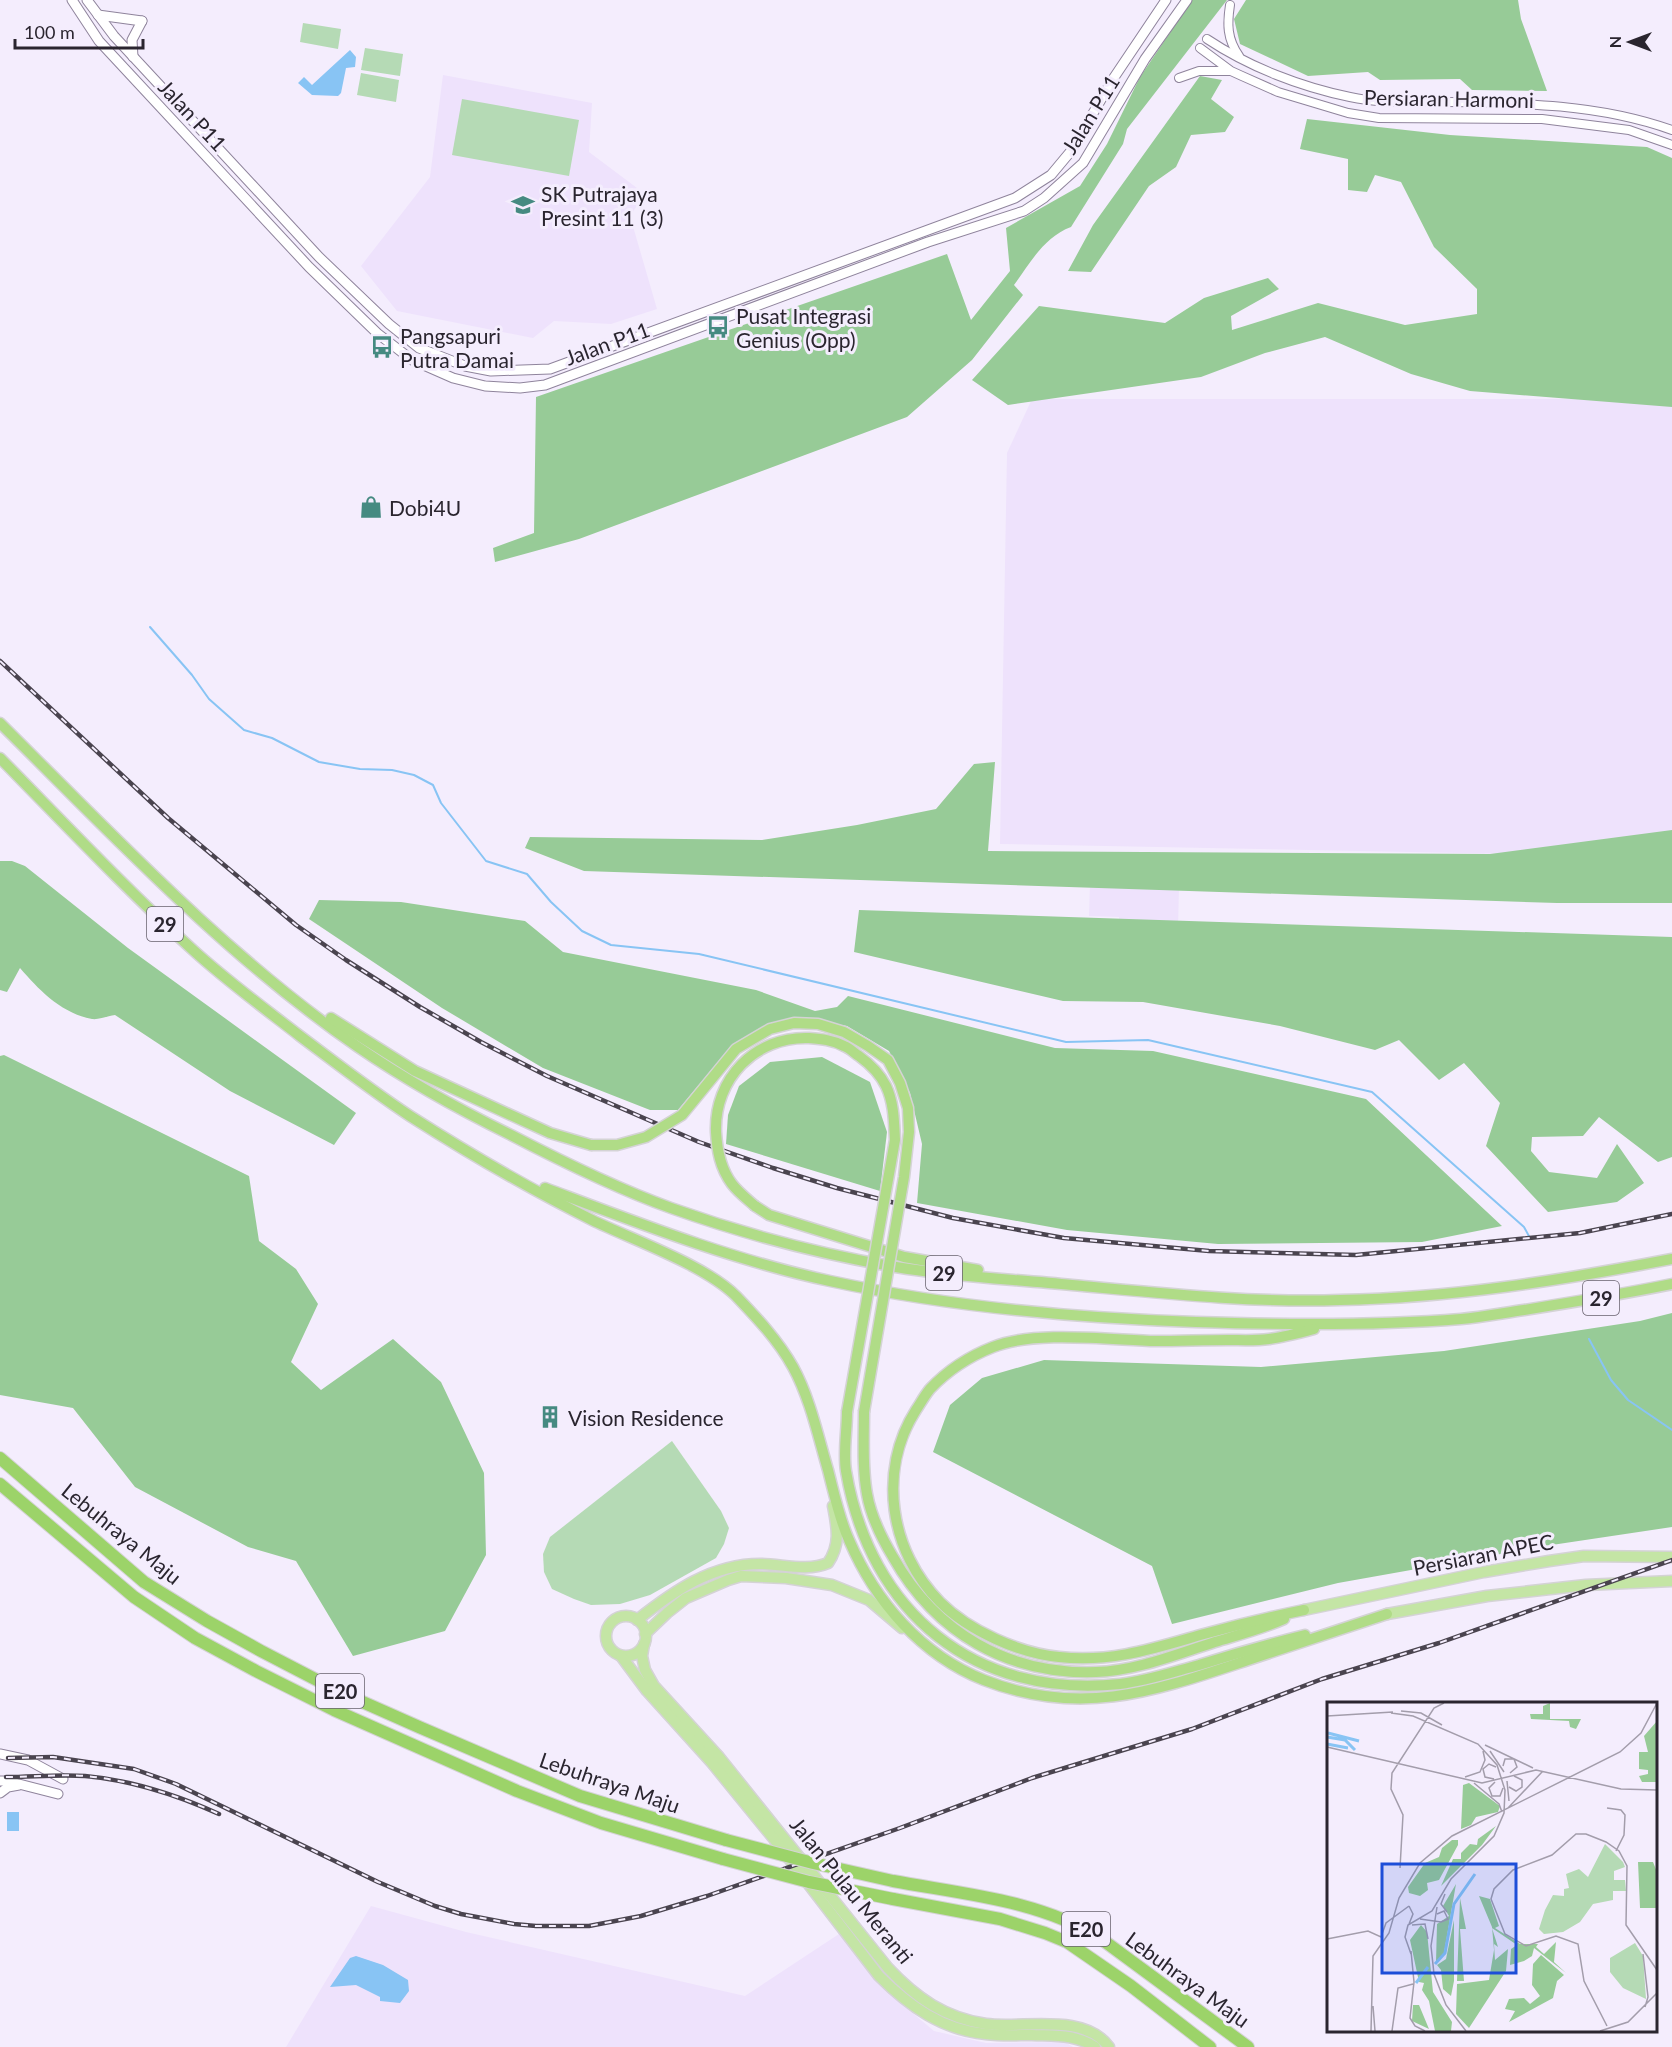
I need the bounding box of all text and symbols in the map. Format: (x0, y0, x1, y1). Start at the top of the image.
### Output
scale bar (15, 12, 142, 50)
north arrow (1600, 12, 1660, 72)
text: 100 m (24, 21, 75, 43)
text: N (1605, 36, 1624, 48)
street label: Jalan P11 (1056, 70, 1124, 158)
street label: Jalan P11 (154, 74, 232, 156)
street label: Persiaran Harmoni (1364, 84, 1534, 112)
place label: SK Putrajaya Presint 11 (3) (541, 181, 663, 230)
school or university icon: SK Putrajaya Presint 11 (3) (510, 192, 536, 218)
place label: Pusat Integrasi Genius (Opp) (736, 303, 871, 352)
bus stop icon: Pusat Integrasi Genius (Opp) (705, 314, 731, 340)
street label: Jalan P11 (561, 316, 653, 370)
place label: Pangsapuri Putra Damai (400, 323, 514, 372)
bus stop icon: Pangsapuri Putra Damai (369, 334, 395, 360)
shop icon: Dobi4U (358, 494, 384, 520)
place label: Dobi4U (389, 495, 461, 520)
road number: 29 (147, 907, 183, 941)
road number: 29 (926, 1256, 962, 1290)
road number: 29 (1583, 1281, 1619, 1315)
building icon: Vision Residence (537, 1404, 563, 1430)
place label: Vision Residence (568, 1405, 724, 1430)
street label: Lebuhraya Maju (57, 1477, 187, 1589)
street label: Persiaran APEC (1411, 1528, 1555, 1580)
road number: E20 (316, 1674, 364, 1708)
inset map (1327, 1702, 1657, 2032)
street label: Lebuhraya Maju (537, 1746, 683, 1818)
street label: Jalan Pulau Meranti (785, 1812, 919, 1968)
road number: E20 (1062, 1912, 1110, 1946)
street label: Lebuhraya Maju (1121, 1926, 1255, 2032)

